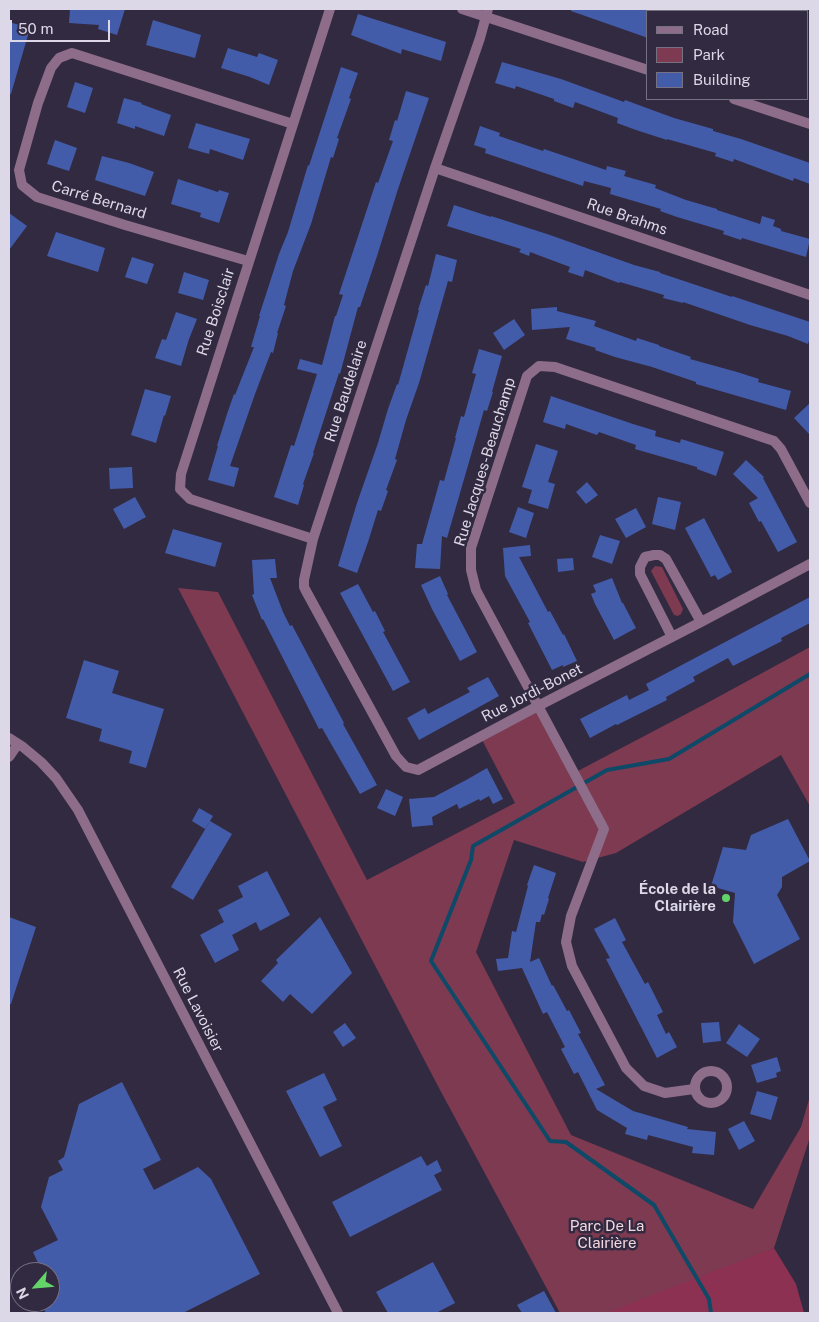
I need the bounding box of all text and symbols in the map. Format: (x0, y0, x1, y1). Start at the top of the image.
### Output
scale bar (12, 10, 112, 42)
legend (646, 10, 809, 100)
text: 50 m (18, 20, 53, 37)
text: Road (693, 21, 729, 38)
text: Park (693, 46, 725, 63)
text: Building (693, 71, 751, 88)
street label: Carré Bernard (49, 177, 149, 223)
street label: Rue Brahms (584, 195, 670, 239)
street label: Rue Boisclair (193, 266, 239, 358)
street label: Rue Baudelaire (321, 338, 371, 444)
street label: Rue Jacques-Beauchamp (451, 376, 519, 548)
street label: Rue Jordi-Bonet (479, 660, 585, 726)
place label: École de la Clairière (639, 880, 716, 915)
marker: École de la Clairière (720, 892, 732, 904)
street label: Rue Lavoisier (169, 965, 227, 1055)
park label: Parc De La Clairière (570, 1217, 644, 1252)
north arrow (10, 1262, 60, 1312)
text: N (13, 1285, 32, 1302)

